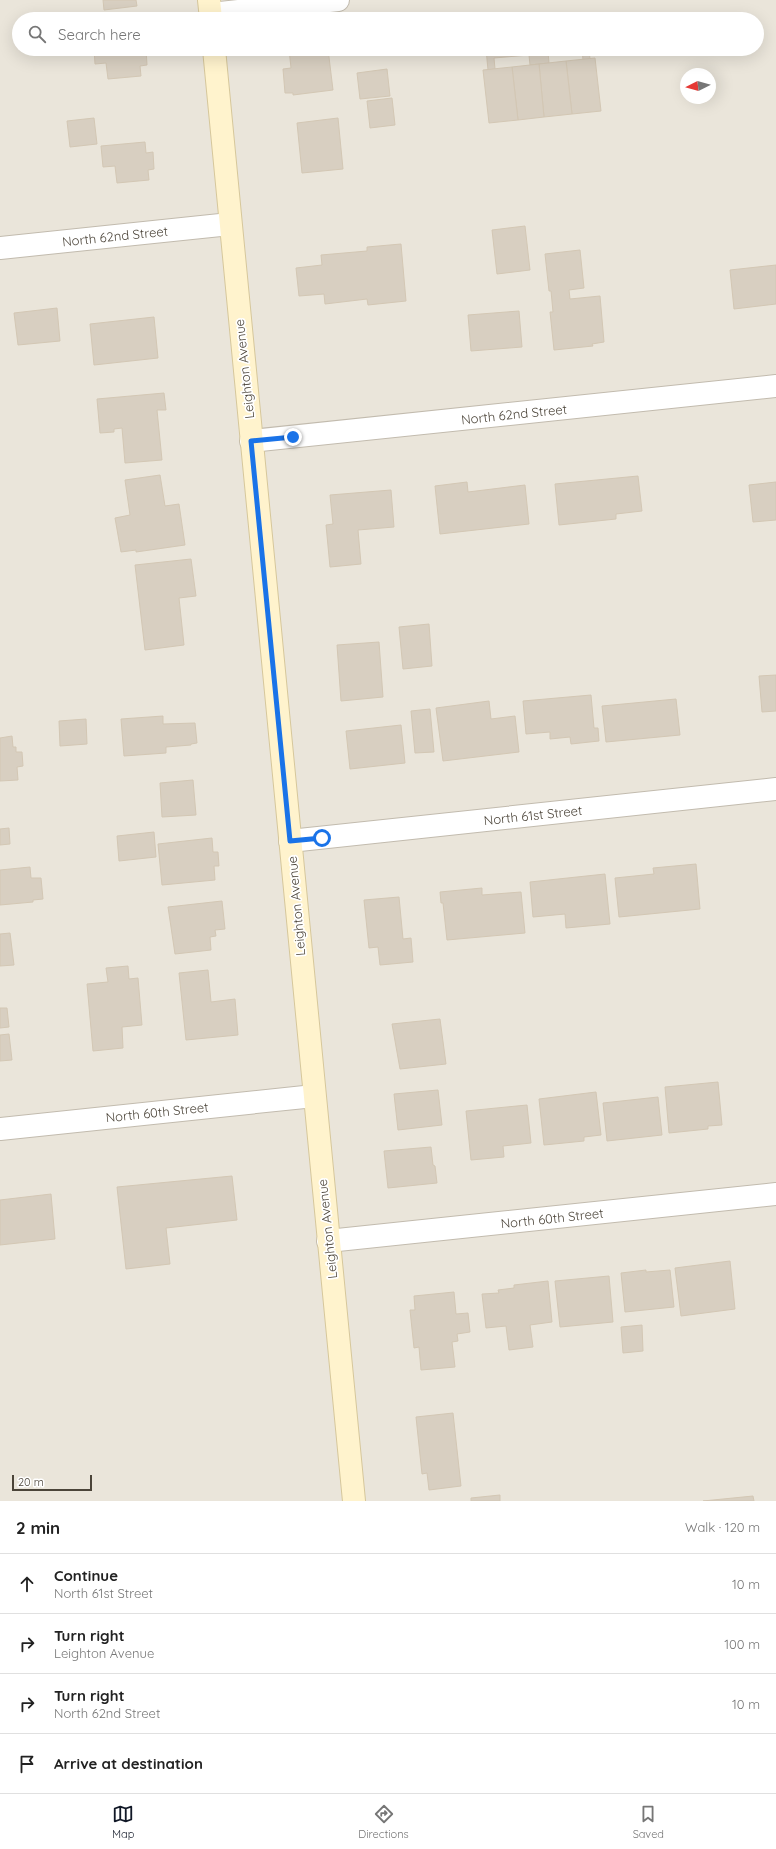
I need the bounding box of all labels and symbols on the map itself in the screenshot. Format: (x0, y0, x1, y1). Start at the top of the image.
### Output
north arrow (680, 68, 716, 104)
street label: North 62nd Street (61, 222, 169, 250)
street label: Leighton Avenue (231, 318, 257, 420)
street label: North 62nd Street (460, 400, 568, 428)
route end (284, 428, 302, 446)
street label: North 61st Street (483, 802, 583, 828)
route start (313, 829, 331, 847)
street label: Leighton Avenue (284, 855, 308, 957)
street label: North 60th Street (105, 1099, 209, 1125)
street label: Leighton Avenue (314, 1178, 340, 1280)
street label: North 60th Street (500, 1205, 604, 1231)
scale bar (12, 1473, 92, 1492)

